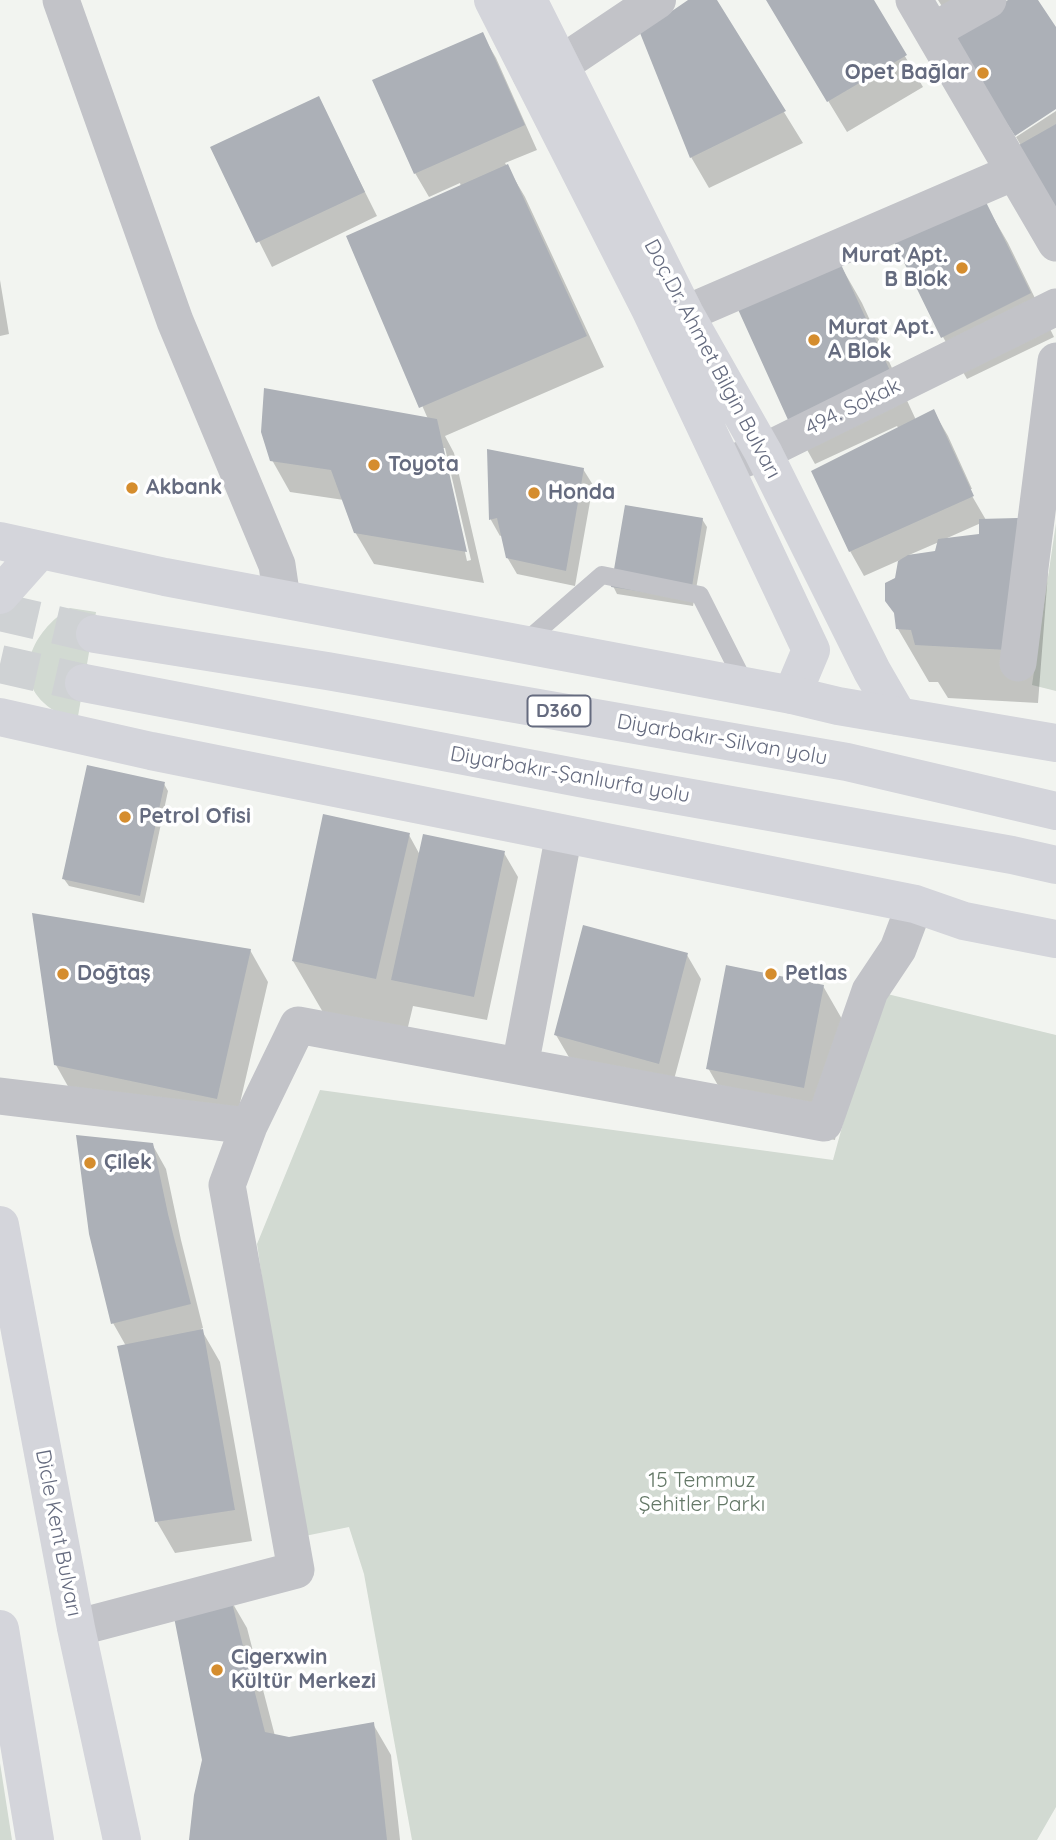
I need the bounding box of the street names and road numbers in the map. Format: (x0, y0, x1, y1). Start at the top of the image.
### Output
street label: Doç.Dr. Ahmet Bilgin Bulvarı (638, 235, 786, 483)
street label: 494. Sokak (801, 373, 905, 441)
road number: D360 (528, 696, 590, 726)
street label: Diyarbakır-Silvan yolu (615, 709, 829, 771)
street label: Diyarbakır-Şanlıurfa yolu (448, 741, 692, 809)
street label: Dicle Kent Bulvarı (29, 1447, 87, 1619)

